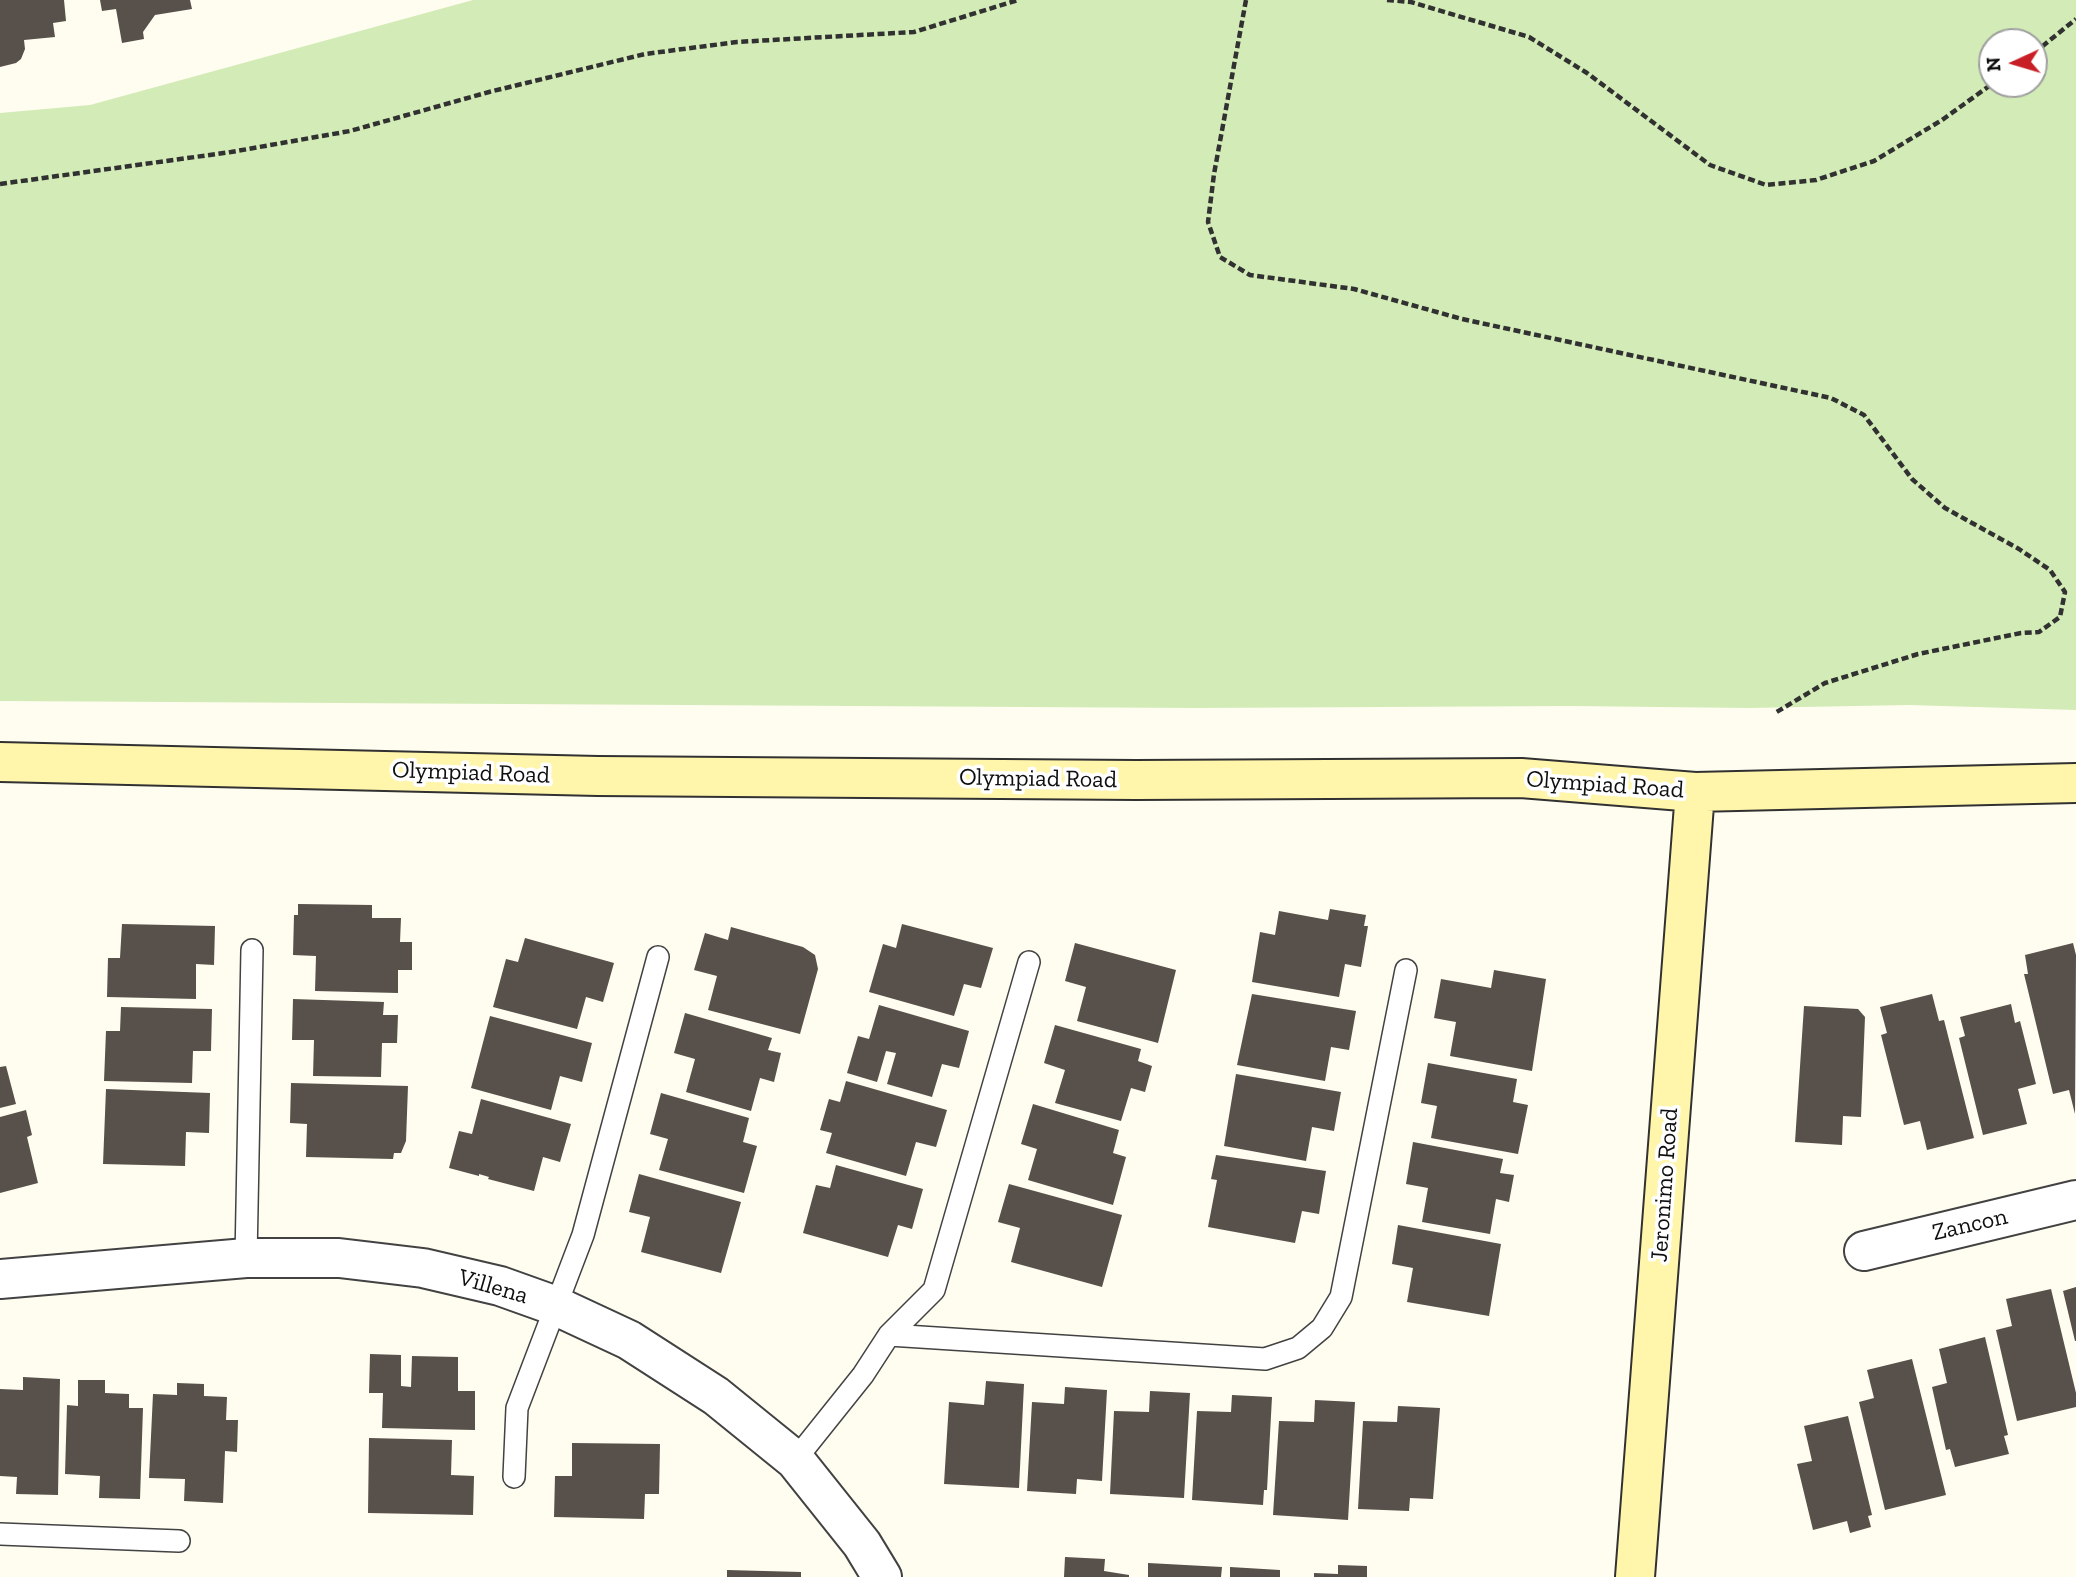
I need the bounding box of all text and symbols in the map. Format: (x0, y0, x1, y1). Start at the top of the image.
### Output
north arrow (1978, 28, 2048, 98)
text: N (1982, 56, 2006, 72)
street label: Olympiad Road (392, 756, 550, 790)
street label: Olympiad Road (959, 763, 1117, 795)
street label: Olympiad Road (1525, 765, 1685, 805)
street label: Jeronimo Road (1645, 1107, 1685, 1263)
street label: Zancon (1930, 1202, 2010, 1248)
street label: Villena (455, 1263, 531, 1311)

